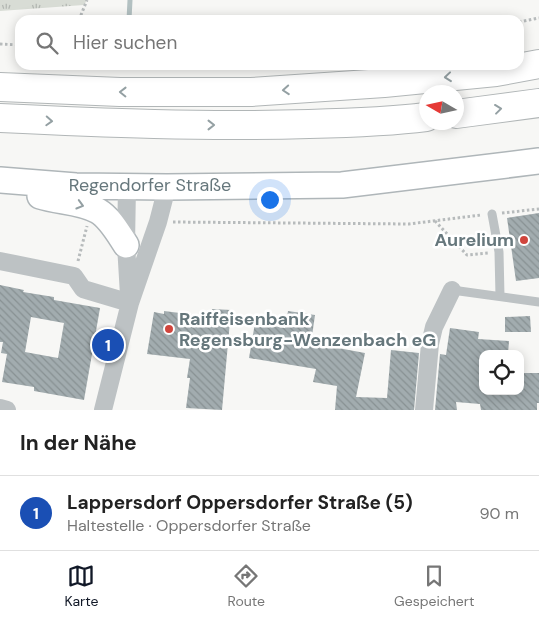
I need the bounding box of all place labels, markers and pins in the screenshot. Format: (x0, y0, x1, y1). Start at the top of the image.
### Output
place label: Aurelium (434, 228, 514, 252)
marker: Aurelium (518, 234, 530, 246)
place label: Raiffeisenbank Regensburg-Wenzenbach eG (179, 307, 436, 352)
marker: Raiffeisenbank Regensburg-Wenzenbach eG (163, 323, 175, 335)
pin: 1 (92, 326, 124, 364)

